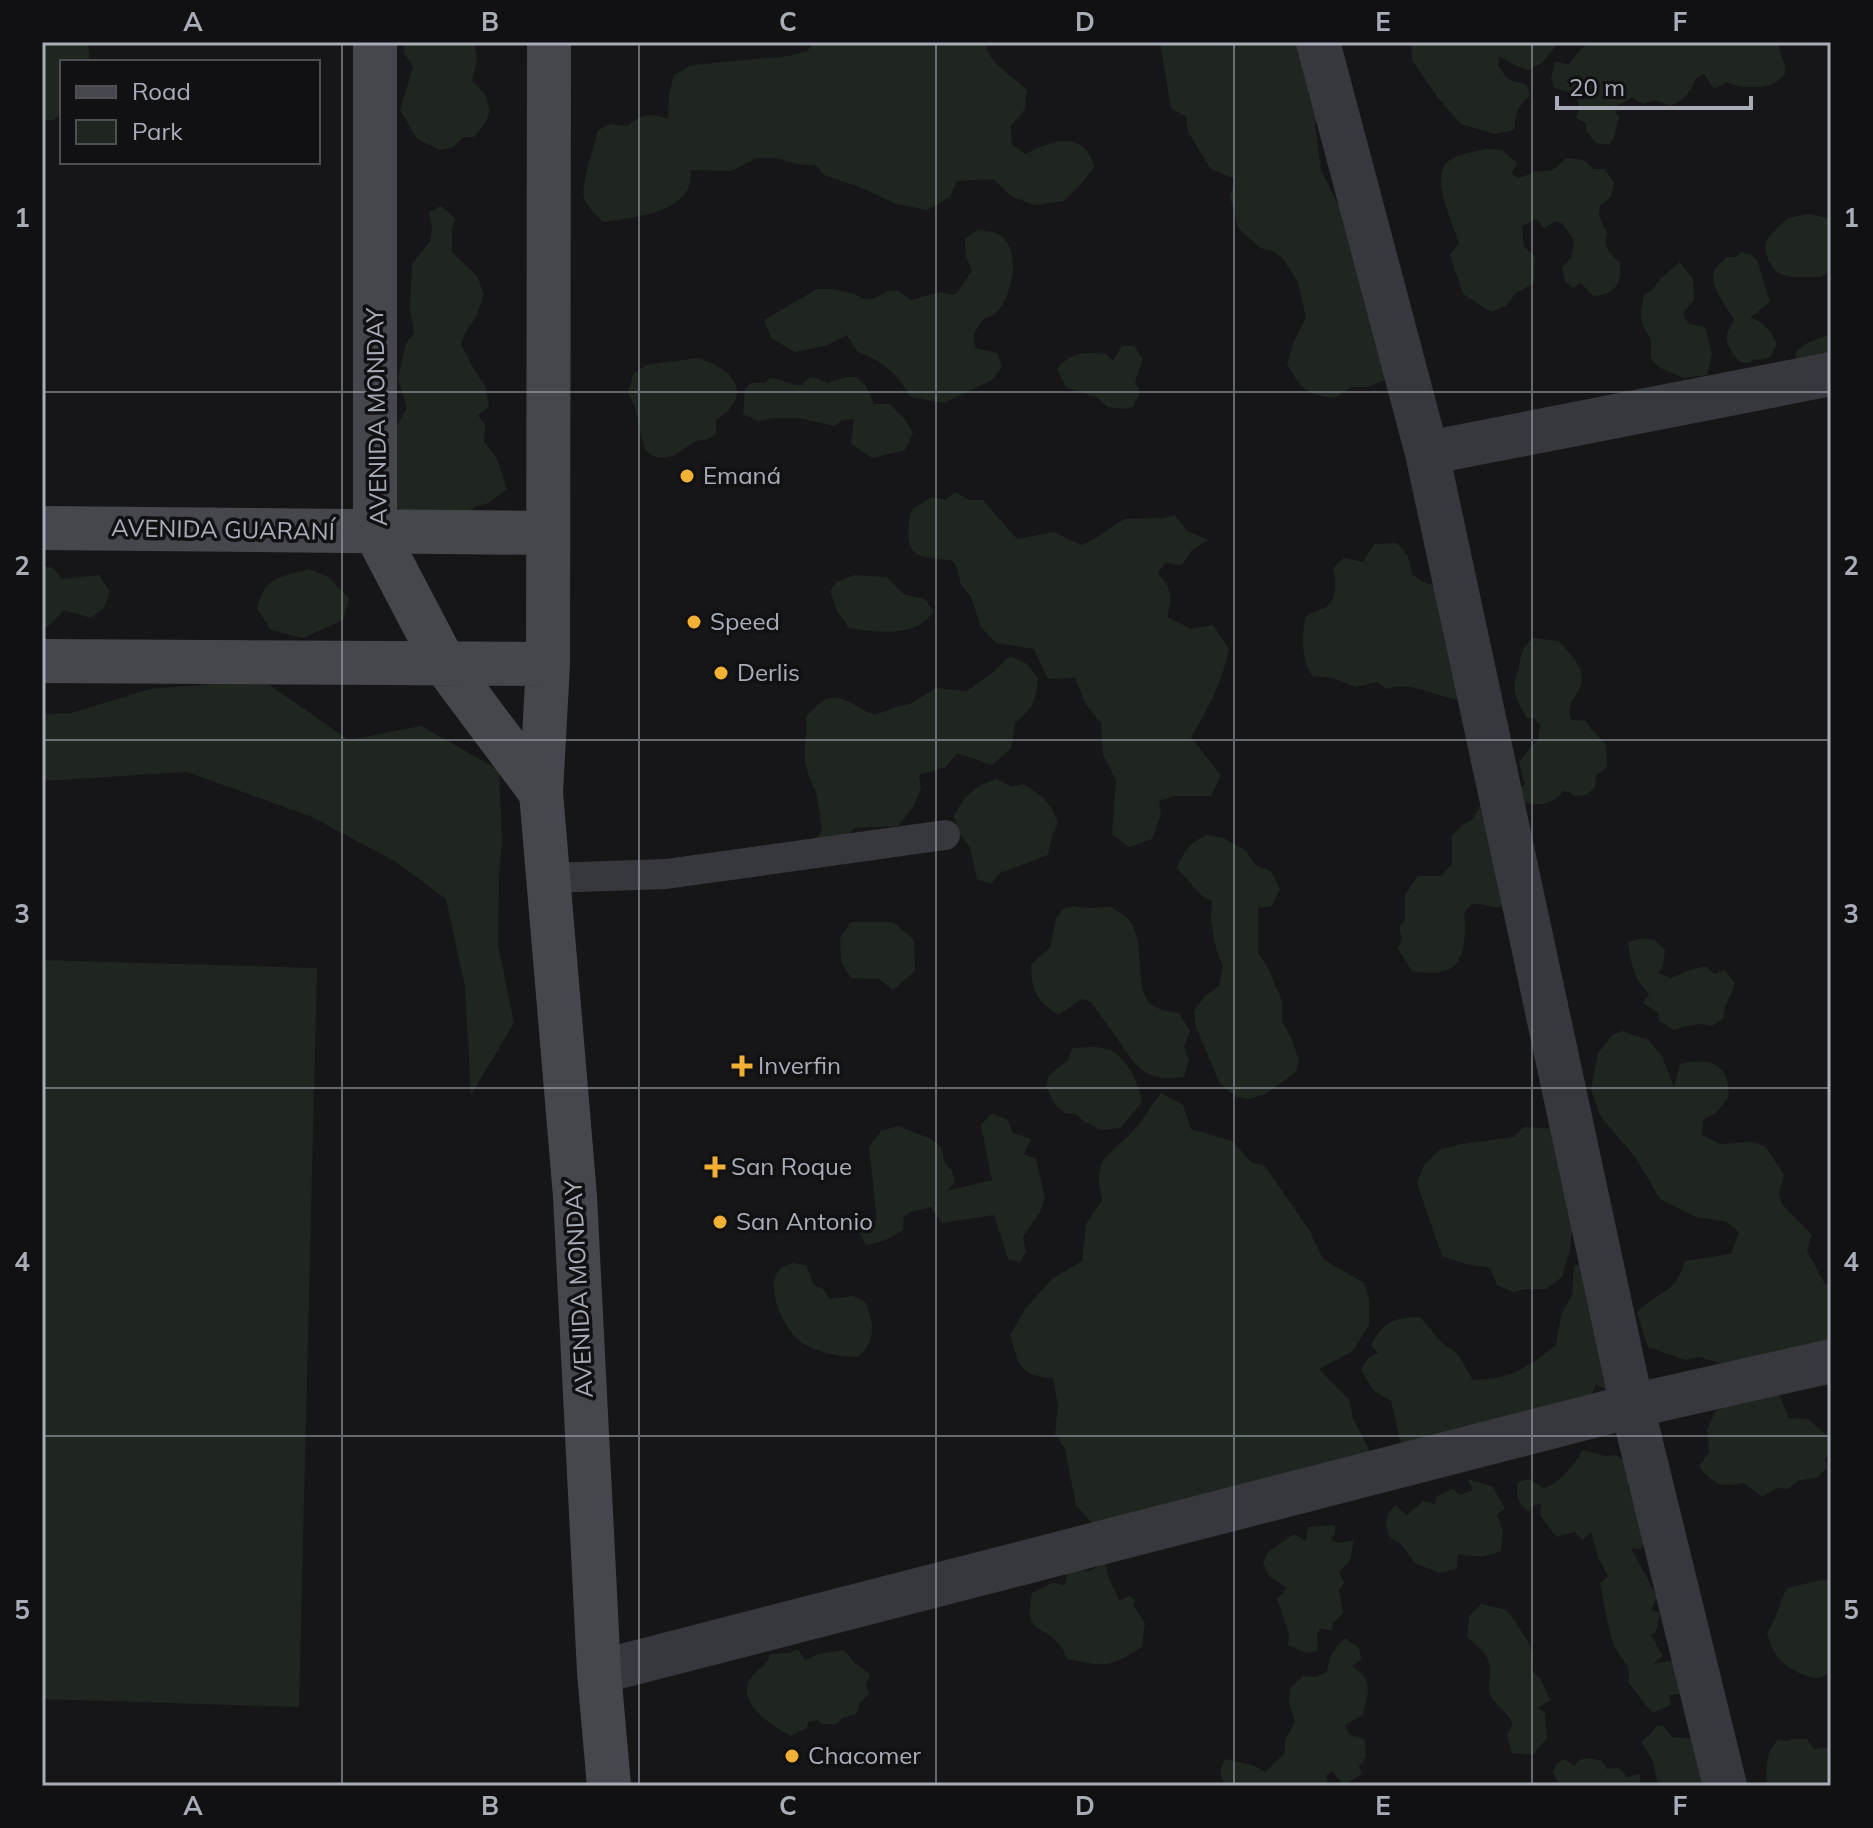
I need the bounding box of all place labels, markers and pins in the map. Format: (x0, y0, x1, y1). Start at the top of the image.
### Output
place label: Emaná (703, 460, 781, 490)
marker: Emaná (678, 467, 696, 485)
place label: Speed (710, 606, 780, 636)
marker: Speed (685, 613, 703, 631)
place label: Derlis (737, 657, 800, 687)
marker: Derlis (712, 664, 730, 682)
place label: Inverfin (758, 1050, 841, 1080)
marker: Inverfin (733, 1057, 751, 1075)
place label: San Roque (731, 1151, 852, 1181)
marker: San Roque (706, 1158, 724, 1176)
place label: San Antonio (736, 1206, 873, 1236)
marker: San Antonio (711, 1213, 729, 1231)
place label: Chacomer (808, 1740, 921, 1770)
marker: Chacomer (783, 1747, 801, 1765)

